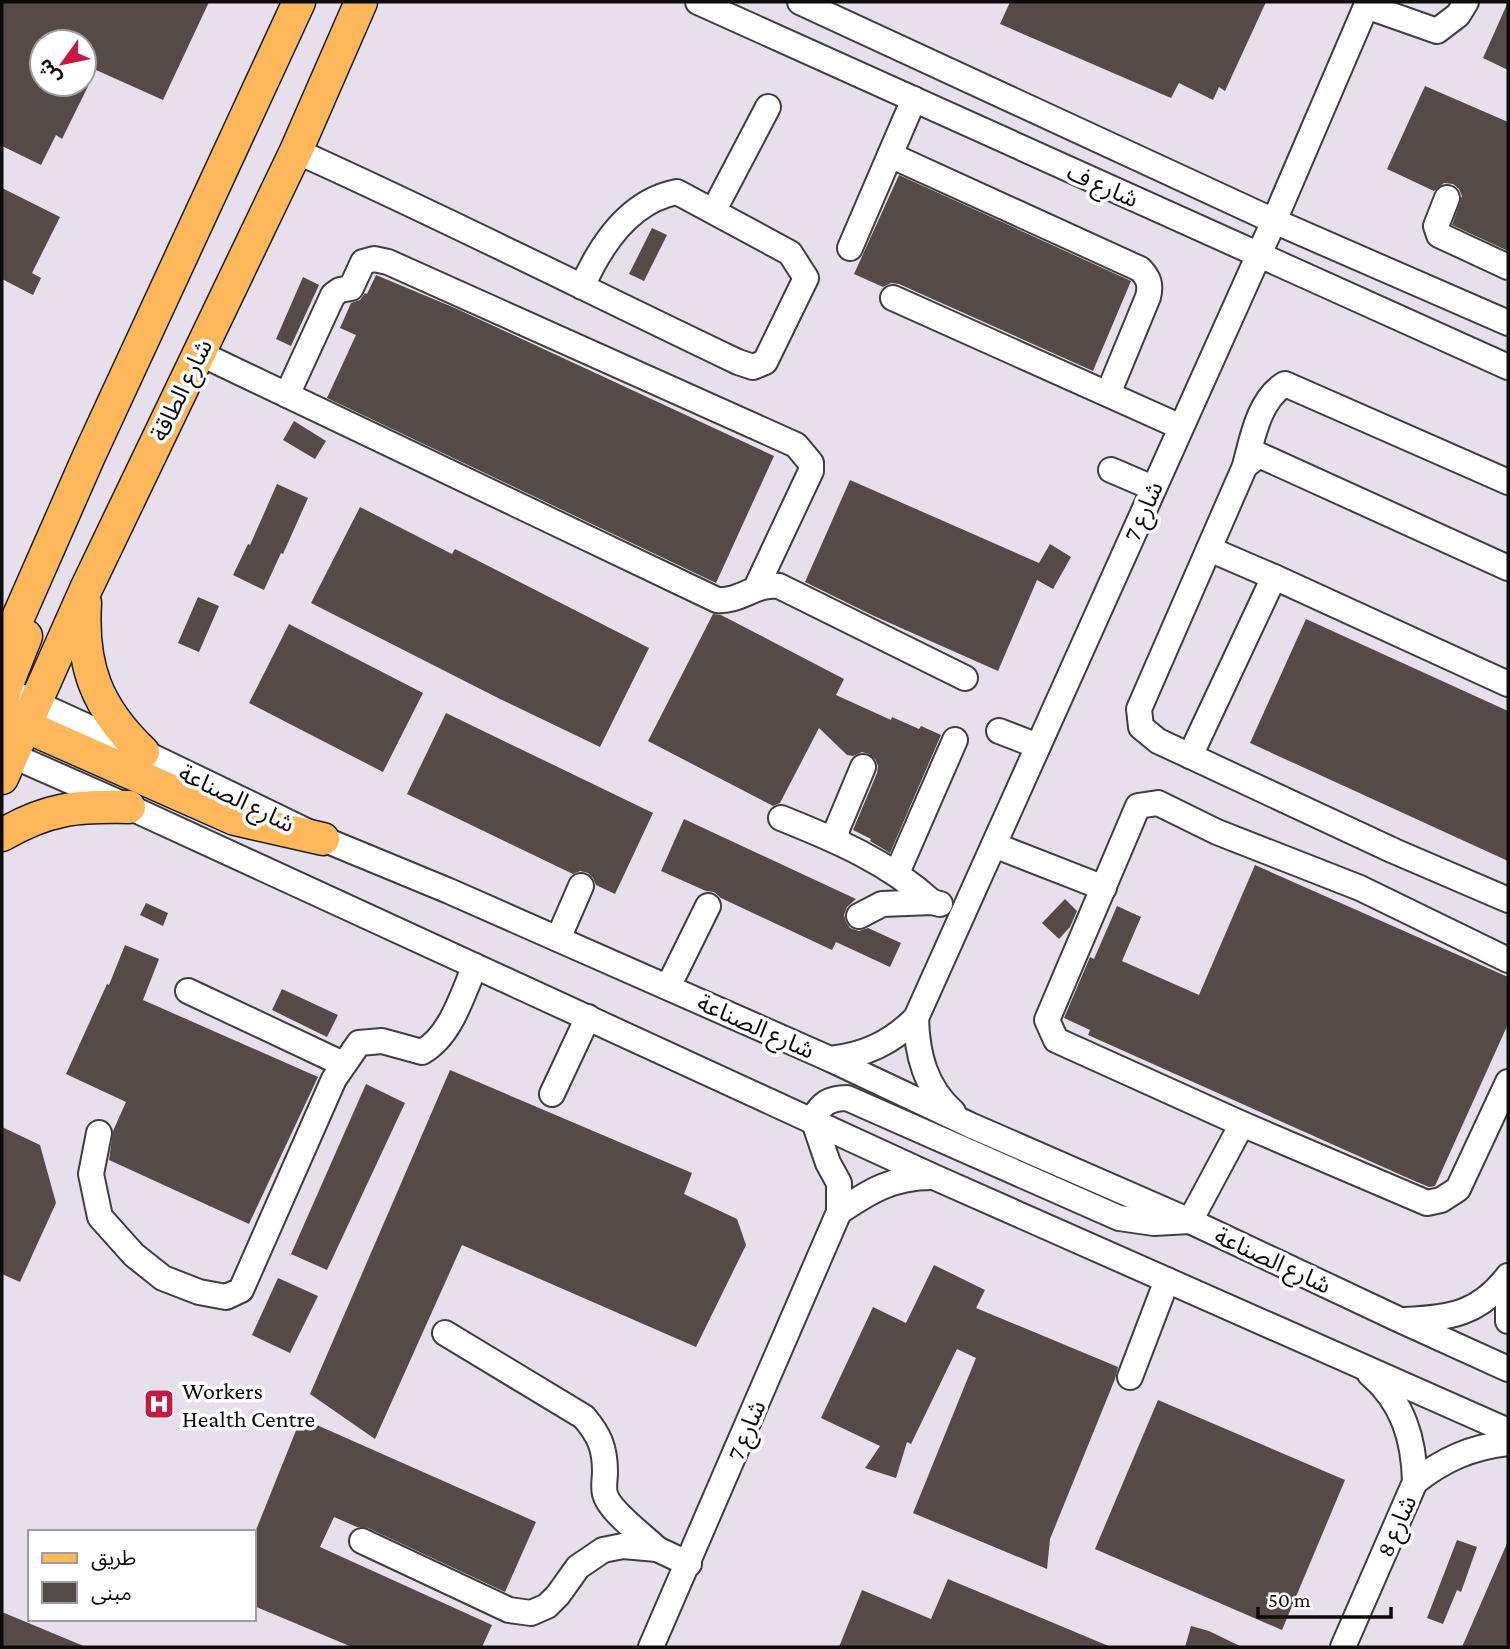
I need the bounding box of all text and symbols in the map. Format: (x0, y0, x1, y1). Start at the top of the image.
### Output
north arrow (28, 28, 98, 98)
text: ش (33, 55, 65, 89)
street label: شارع ف (1062, 157, 1143, 216)
street label: شارع الطاقة (145, 335, 221, 447)
street label: شارع 7 (1118, 477, 1172, 547)
street label: شارع الصناعة (173, 758, 299, 841)
street label: شارع الصناعة (692, 988, 819, 1067)
street label: شارع الصناعة (1209, 1221, 1335, 1302)
place label: Workers Health Centre (182, 1377, 315, 1432)
hospital icon: Workers Health Centre (142, 1387, 176, 1421)
street label: شارع 7 (721, 1396, 774, 1466)
street label: شارع 8 (1371, 1491, 1425, 1562)
legend (28, 1530, 256, 1621)
text: طريق (91, 1546, 136, 1571)
scale bar (1258, 1576, 1391, 1620)
text: مبنى (91, 1581, 132, 1605)
text: 50 m (1268, 1588, 1311, 1612)

